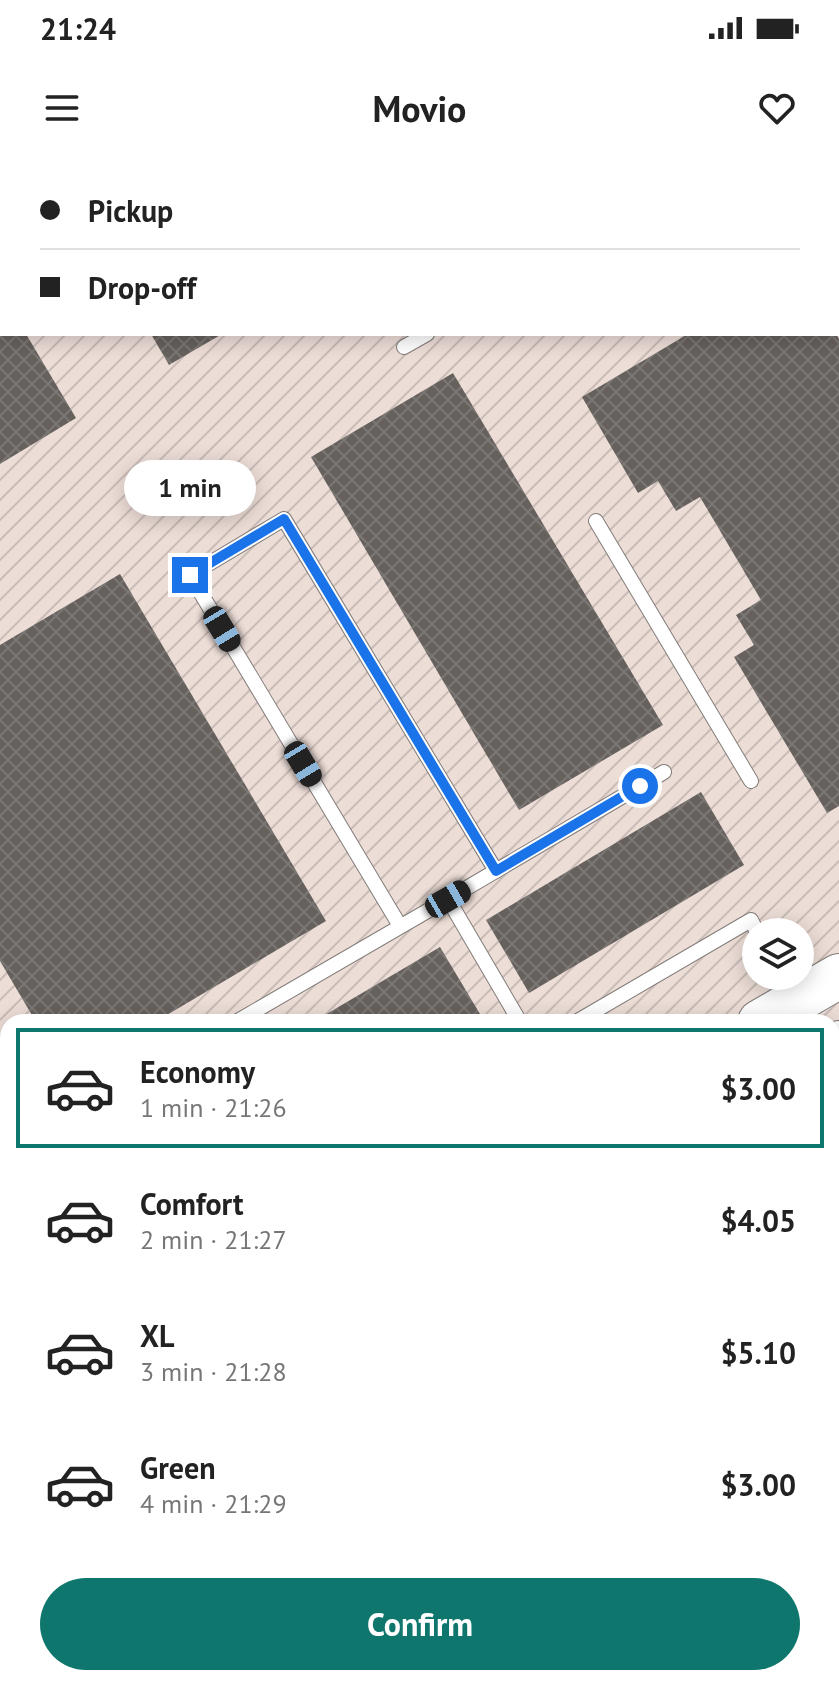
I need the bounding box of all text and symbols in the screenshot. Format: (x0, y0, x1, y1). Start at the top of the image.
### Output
text: 21:24 (40, 9, 116, 48)
text: Movio (373, 85, 466, 132)
icon: menu (40, 86, 84, 130)
icon: heart (755, 86, 799, 130)
text: Pickup (88, 191, 173, 230)
text: Drop-off (88, 268, 196, 307)
callout: 1 min (124, 459, 256, 515)
text: 1 min (158, 471, 222, 504)
route end (172, 557, 208, 593)
car (199, 602, 245, 656)
car (280, 737, 326, 791)
route start (622, 768, 658, 804)
car (421, 877, 475, 921)
map controls (742, 918, 814, 990)
button: layers (742, 918, 814, 990)
icon: car (44, 1052, 116, 1124)
text: Economy (140, 1052, 255, 1091)
text: $3.00 (721, 1069, 796, 1108)
text: 1 min · 21:26 (140, 1091, 287, 1124)
icon: car (44, 1184, 116, 1256)
text: Comfort (140, 1184, 243, 1223)
text: $4.05 (721, 1201, 796, 1240)
text: 2 min · 21:27 (140, 1223, 287, 1256)
icon: car (44, 1316, 116, 1388)
text: XL (140, 1316, 174, 1355)
text: $5.10 (721, 1333, 796, 1372)
text: 3 min · 21:28 (140, 1355, 287, 1388)
icon: car (44, 1448, 116, 1520)
text: Green (140, 1448, 215, 1487)
text: $3.00 (721, 1465, 796, 1504)
text: 4 min · 21:29 (140, 1487, 287, 1520)
button: Confirm (40, 1578, 800, 1670)

